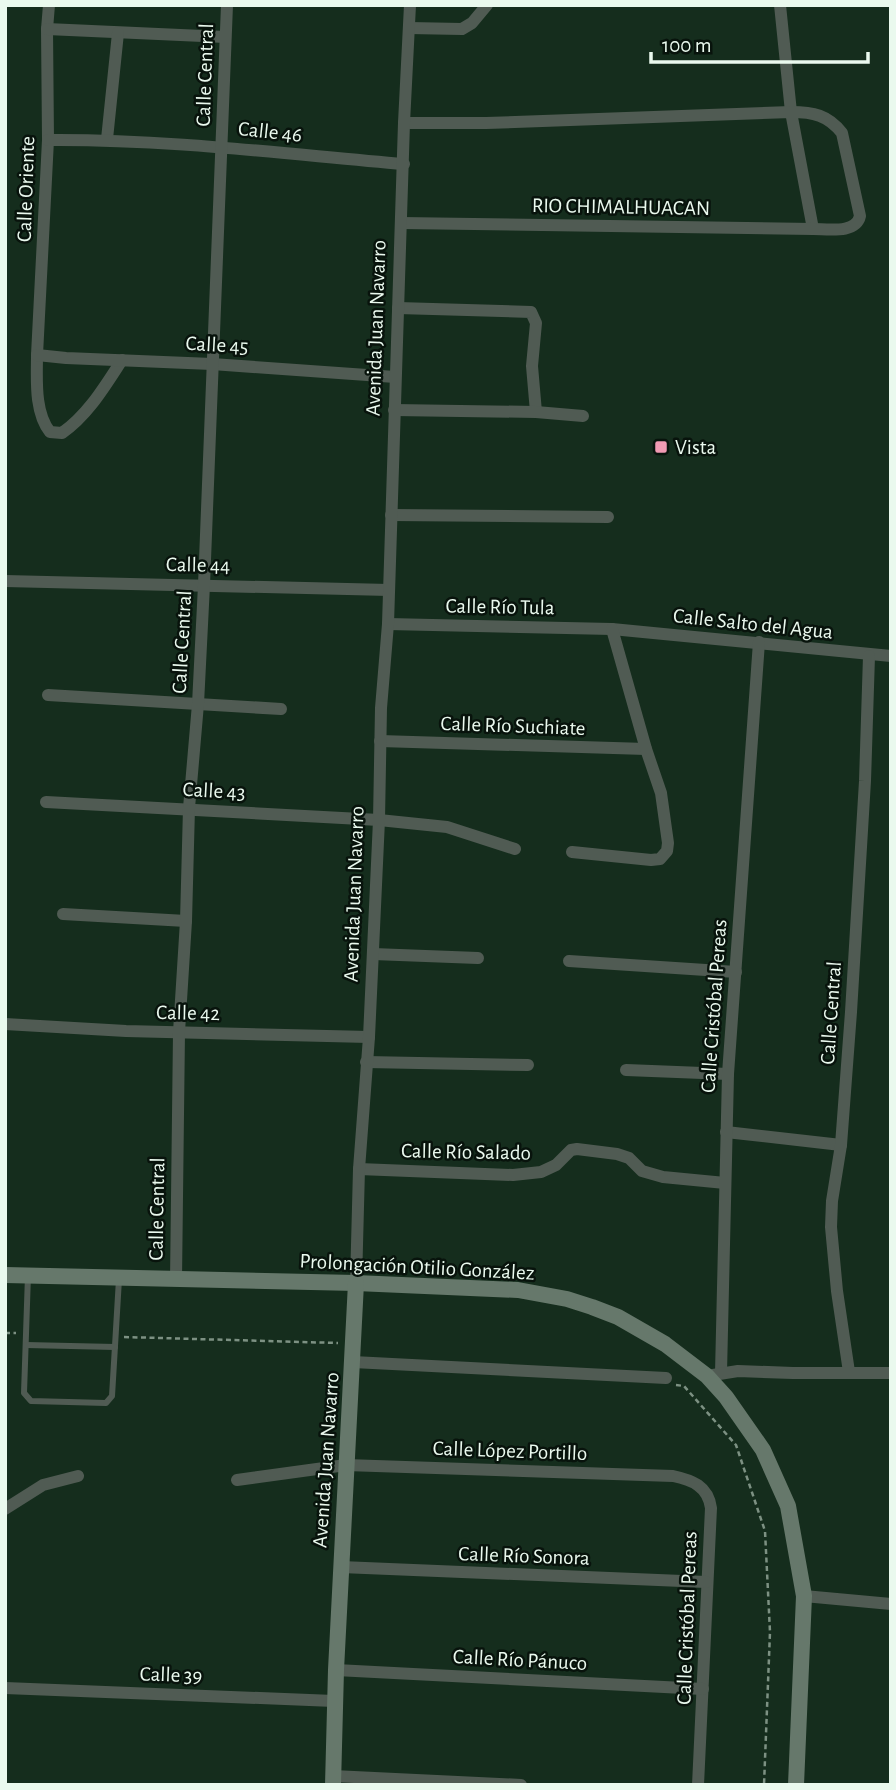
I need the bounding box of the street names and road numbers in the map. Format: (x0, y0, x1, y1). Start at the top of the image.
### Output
street label: Calle Central (193, 23, 217, 127)
street label: Calle 46 (237, 118, 303, 146)
street label: Calle Oriente (14, 136, 38, 242)
street label: RIO CHIMALHUACAN (532, 195, 710, 219)
street label: Avenida Juan Navarro (362, 240, 390, 416)
street label: Calle 45 (185, 333, 249, 357)
street label: Calle 44 (166, 554, 230, 576)
street label: Calle Central (169, 590, 195, 694)
street label: Calle Río Tula (445, 596, 555, 618)
street label: Calle Salto del Agua (672, 605, 834, 643)
street label: Calle Río Suchiate (440, 713, 586, 739)
street label: Calle 43 (182, 779, 246, 803)
street label: Avenida Juan Navarro (340, 806, 368, 982)
street label: Calle Cristóbal Pereas (697, 919, 731, 1093)
street label: Calle Central (817, 961, 845, 1065)
street label: Calle 42 (156, 1002, 220, 1024)
street label: Calle Río Salado (401, 1140, 531, 1164)
street label: Calle Central (146, 1157, 168, 1261)
street label: Prolongación Otilio González (299, 1250, 535, 1284)
street label: Avenida Juan Navarro (309, 1371, 343, 1549)
street label: Calle López Portillo (432, 1438, 588, 1464)
street label: Calle Cristóbal Pereas (673, 1531, 701, 1705)
street label: Calle Río Sonora (458, 1543, 590, 1569)
street label: Calle Río Pánuco (452, 1646, 588, 1674)
street label: Calle 39 (139, 1663, 203, 1687)

